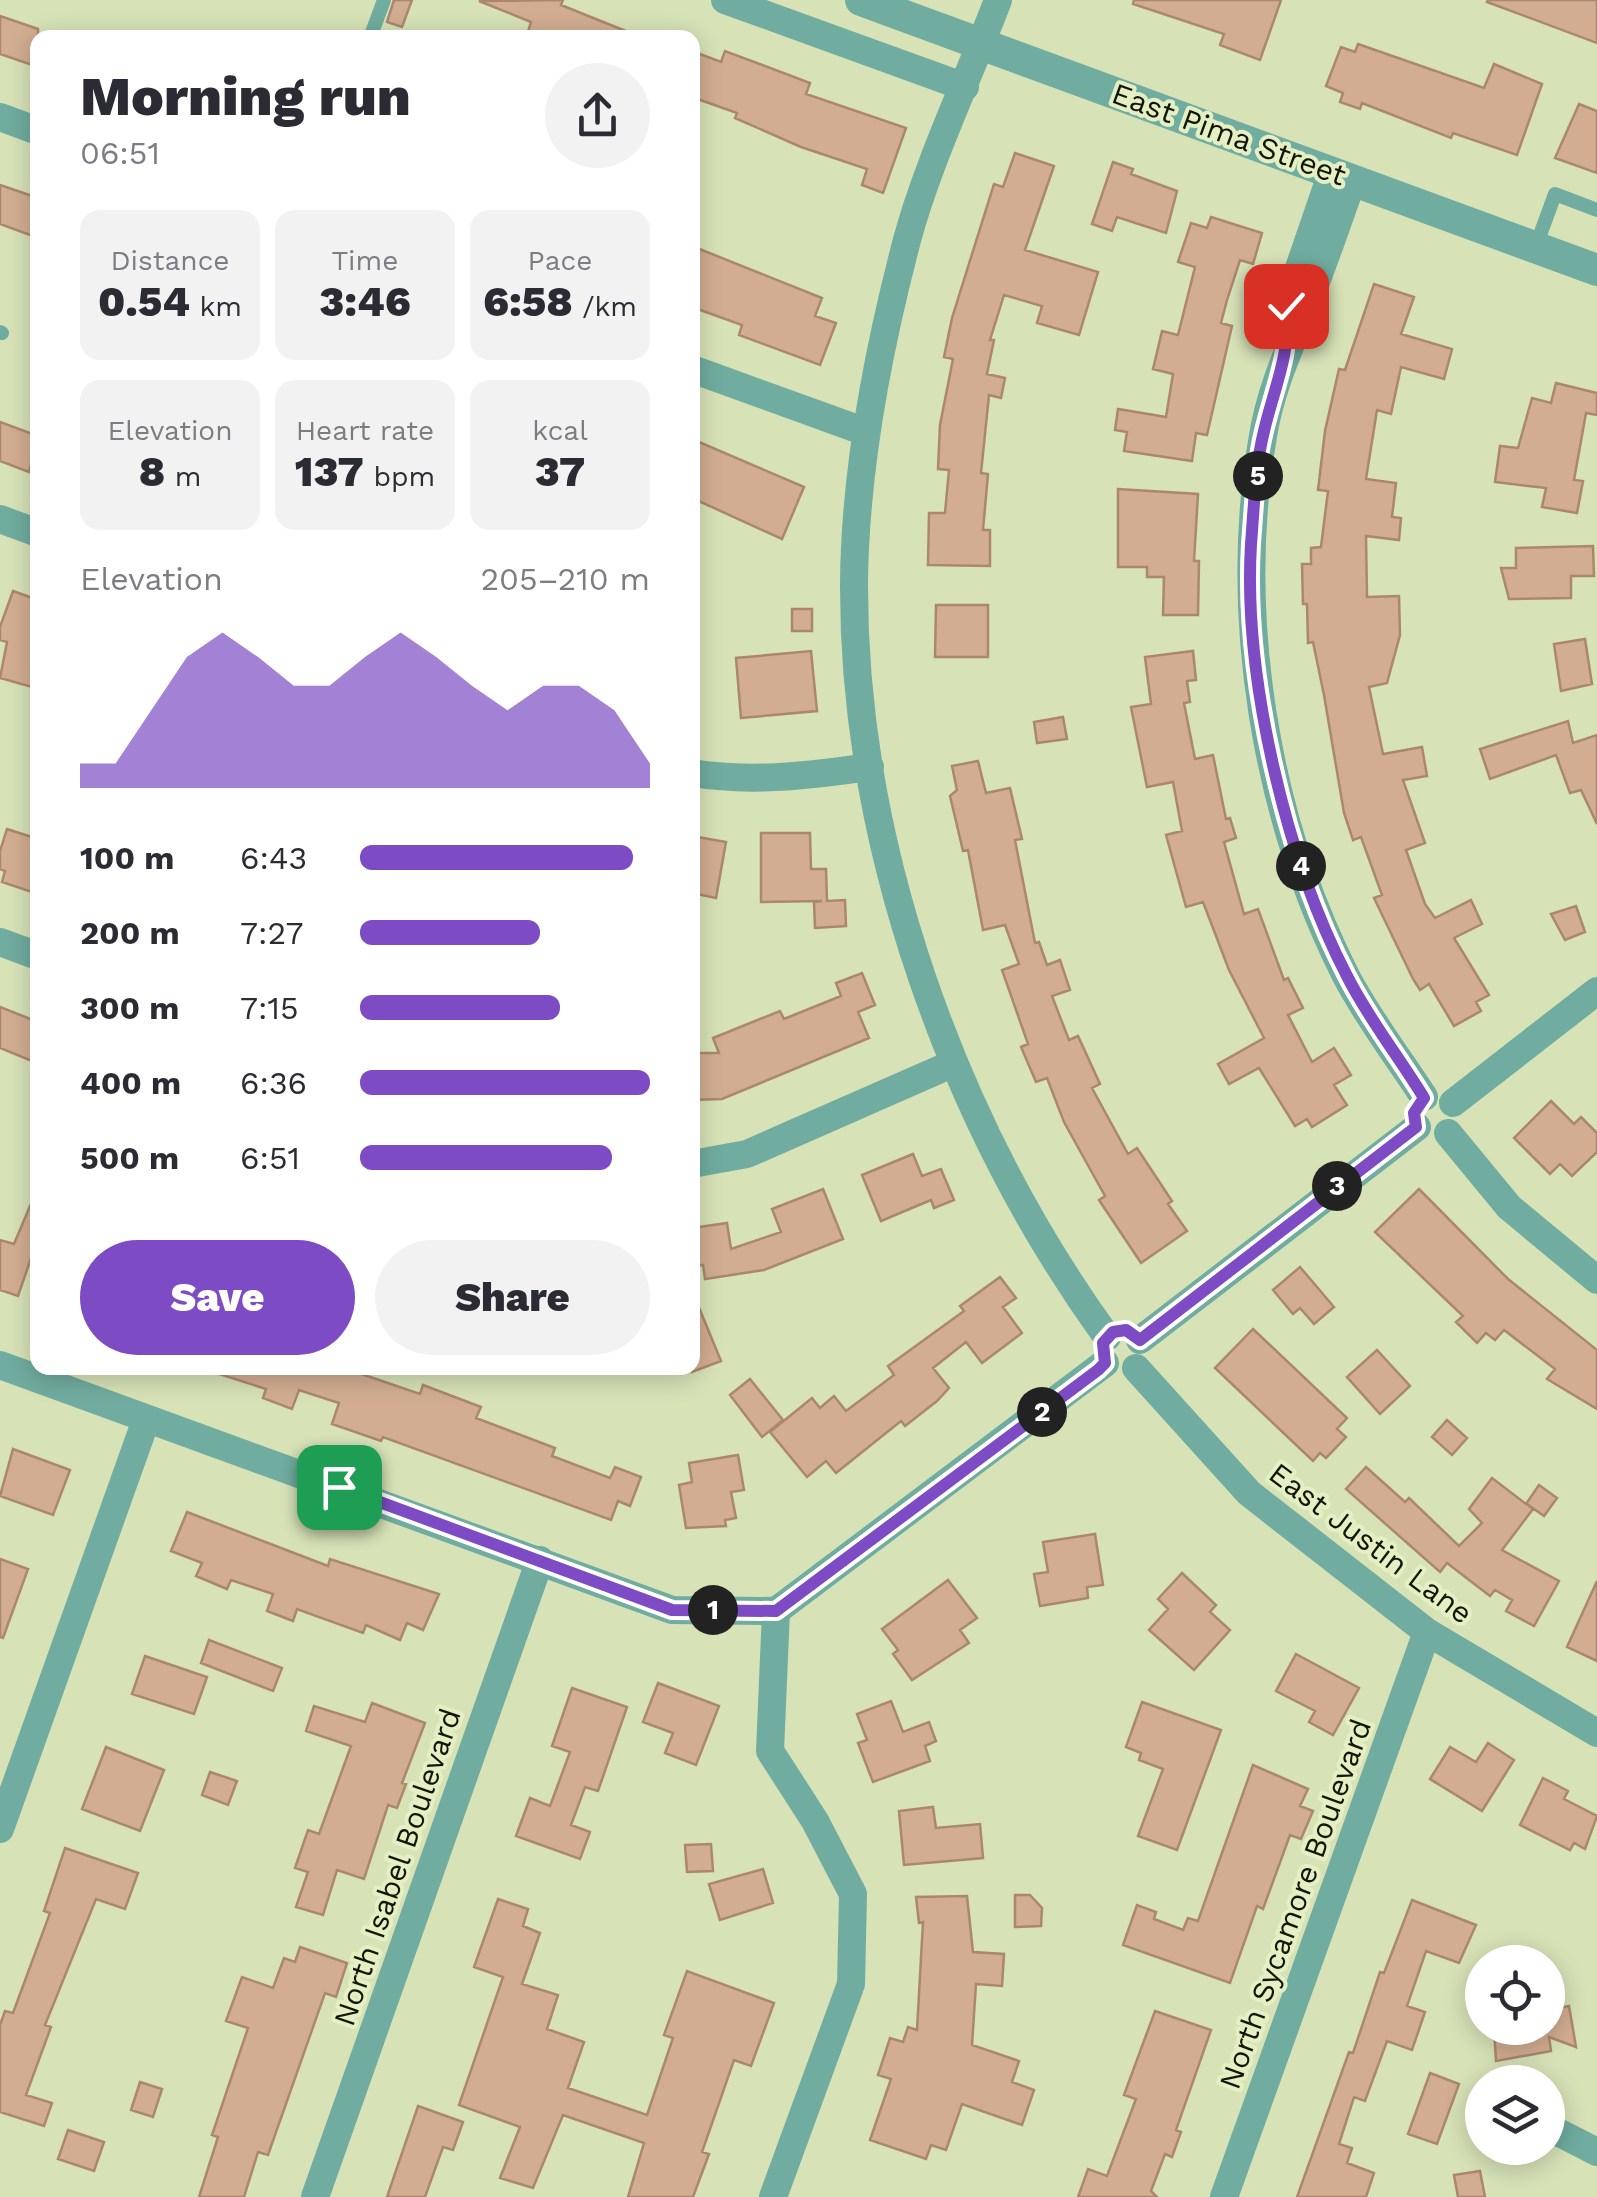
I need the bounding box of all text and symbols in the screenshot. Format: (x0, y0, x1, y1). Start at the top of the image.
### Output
button: share (545, 63, 650, 168)
text: Morning run (80, 64, 411, 128)
street label: East Pima Street (1107, 75, 1351, 193)
text: 06:51 (80, 134, 160, 172)
text: Distance (110, 244, 230, 277)
text: Time (332, 244, 398, 277)
text: Pace (528, 244, 592, 277)
pin (1244, 264, 1329, 349)
text: 0.54 (98, 277, 190, 326)
text: 3:46 (319, 277, 411, 326)
text: 6:58 (483, 277, 573, 326)
icon: check (1259, 279, 1314, 334)
text: km (190, 290, 242, 323)
text: /km (573, 290, 637, 323)
text: Elevation (108, 414, 233, 447)
text: Heart rate (296, 414, 434, 447)
text: kcal (532, 414, 588, 447)
text: 8 (139, 447, 165, 496)
text: 137 (295, 447, 364, 496)
text: 37 (535, 447, 585, 496)
pin: 5 (1233, 451, 1283, 501)
text: 5 (1250, 459, 1266, 492)
text: m (165, 460, 201, 493)
text: bpm (364, 460, 435, 493)
text: Elevation (80, 560, 223, 598)
text: 205–210 m (480, 560, 650, 598)
text: 100 m (80, 839, 174, 877)
text: 6:43 (240, 839, 307, 877)
pin: 4 (1276, 841, 1326, 891)
text: 4 (1292, 849, 1310, 882)
text: 200 m (80, 914, 180, 952)
text: 7:27 (240, 914, 303, 952)
text: 300 m (80, 989, 179, 1027)
text: 7:15 (240, 989, 299, 1027)
text: 400 m (80, 1064, 181, 1102)
text: 6:36 (240, 1064, 307, 1102)
text: 500 m (80, 1139, 179, 1177)
text: 6:51 (240, 1139, 300, 1177)
pin: 3 (1312, 1161, 1362, 1211)
text: 3 (1329, 1169, 1345, 1202)
button: Save (80, 1240, 355, 1355)
button: Share (375, 1240, 650, 1355)
pin: 2 (1017, 1387, 1067, 1437)
text: 2 (1034, 1395, 1050, 1428)
pin (297, 1445, 382, 1530)
street label: East Justin Lane (1263, 1455, 1479, 1631)
icon: arrive (312, 1460, 367, 1515)
pin: 1 (688, 1585, 738, 1635)
text: 1 (707, 1593, 719, 1626)
street label: North Isabel Boulevard (326, 1704, 468, 2030)
street label: North Sycamore Boulevard (1212, 1714, 1378, 2094)
map controls (1465, 1945, 1565, 2165)
button: locate (1465, 1945, 1565, 2045)
button: layers (1465, 2065, 1565, 2165)

